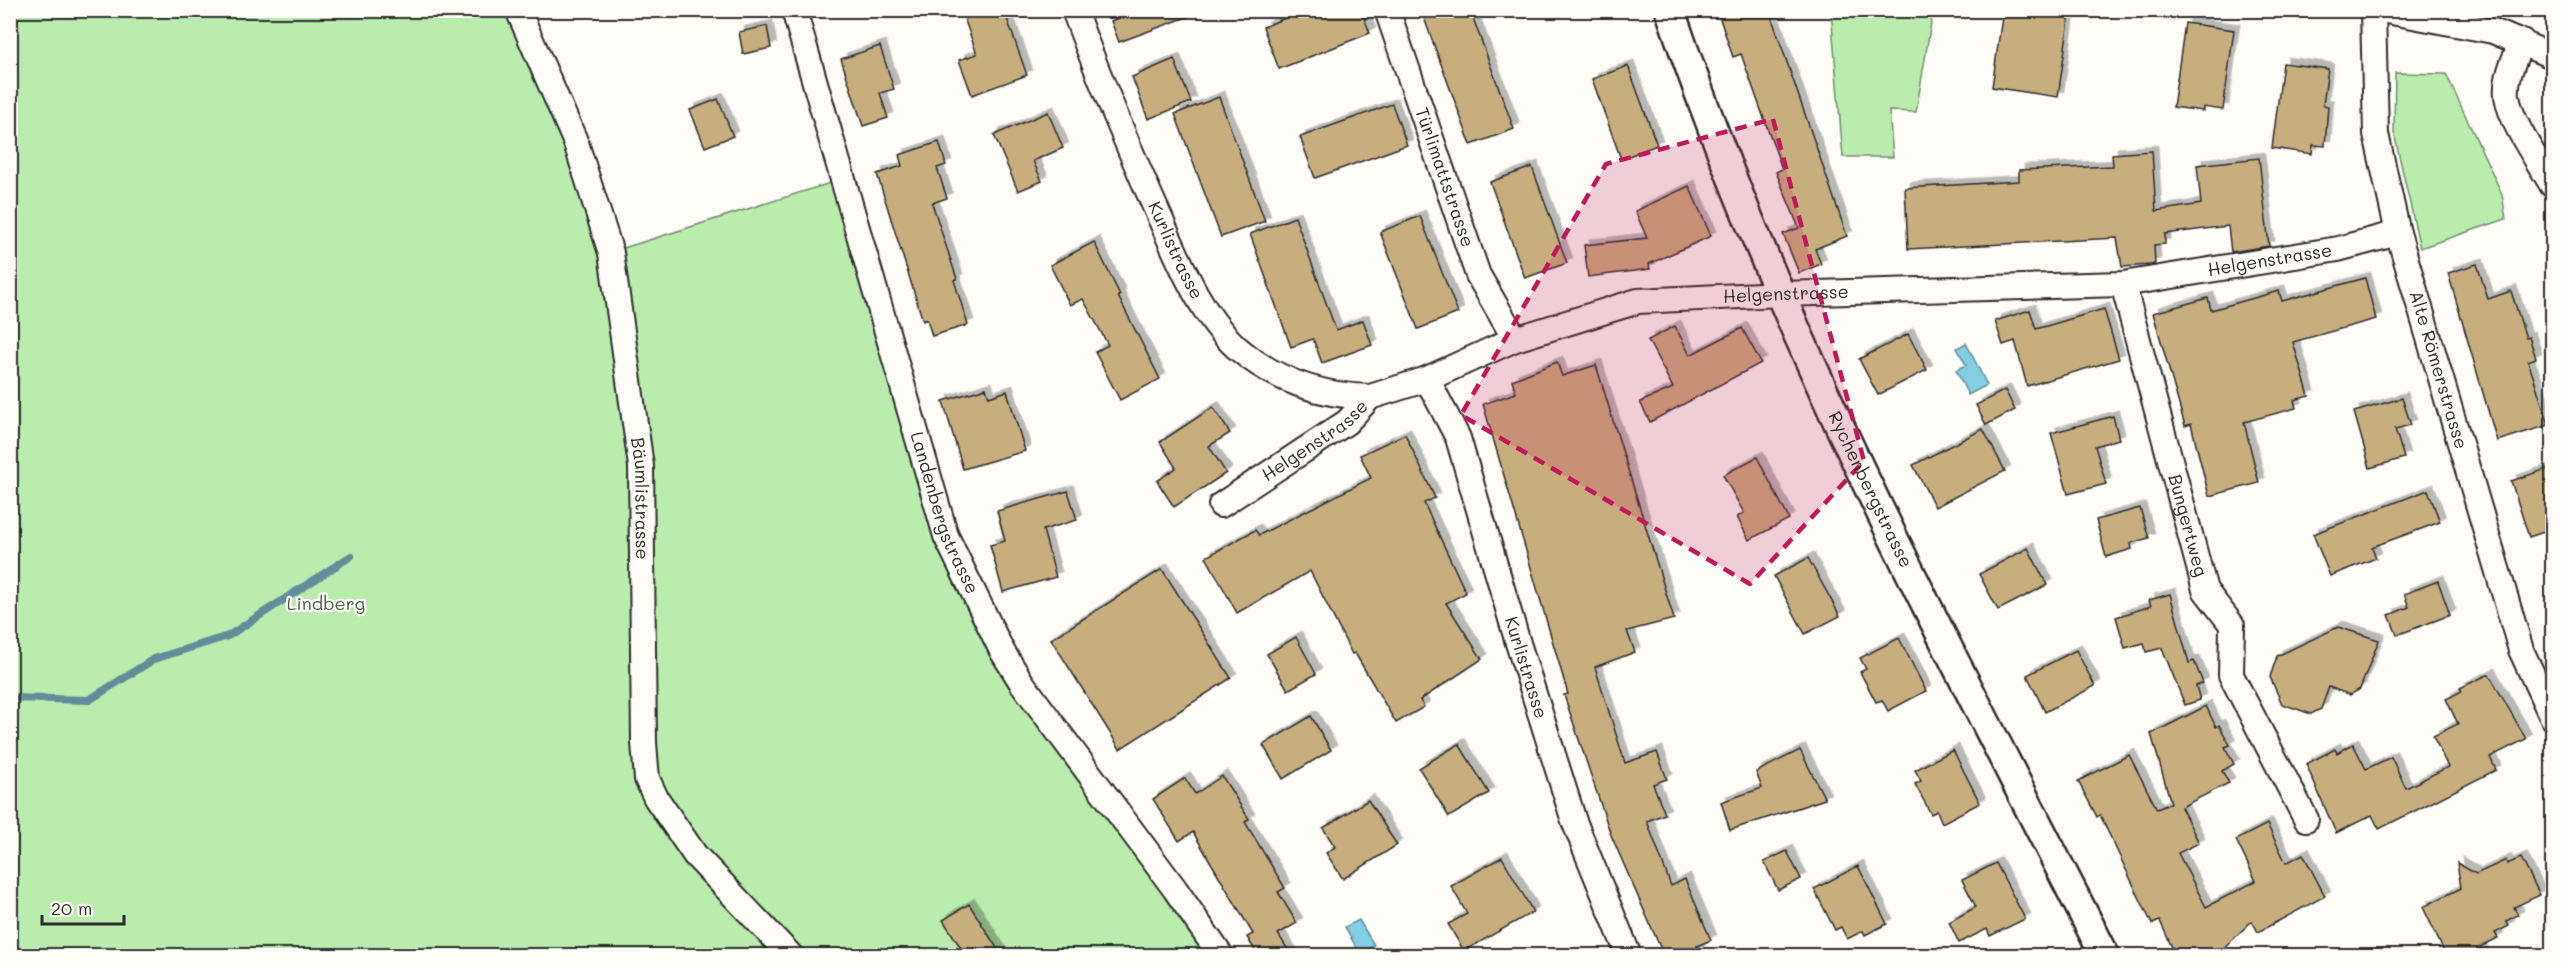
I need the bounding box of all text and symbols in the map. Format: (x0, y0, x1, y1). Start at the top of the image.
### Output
street label: Türlimattstrasse (1410, 104, 1480, 250)
street label: Kurlistrasse (1143, 197, 1210, 303)
street label: Helgenstrasse (2206, 237, 2334, 281)
street label: Helgenstrasse (1722, 279, 1849, 308)
street label: Alte Römerstrasse (2405, 287, 2474, 452)
street label: Helgenstrasse (1257, 394, 1373, 486)
street label: Rychenbergstrasse (1823, 407, 1919, 571)
street label: Landenbergstrasse (905, 429, 985, 597)
street label: Bäumlistrasse (626, 436, 655, 560)
street label: Bungertweg (2163, 471, 2214, 579)
park label: Lindberg (287, 591, 365, 615)
street label: Kurlistrasse (1500, 613, 1554, 721)
scale bar (42, 888, 124, 926)
text: 20 m (51, 896, 92, 920)

